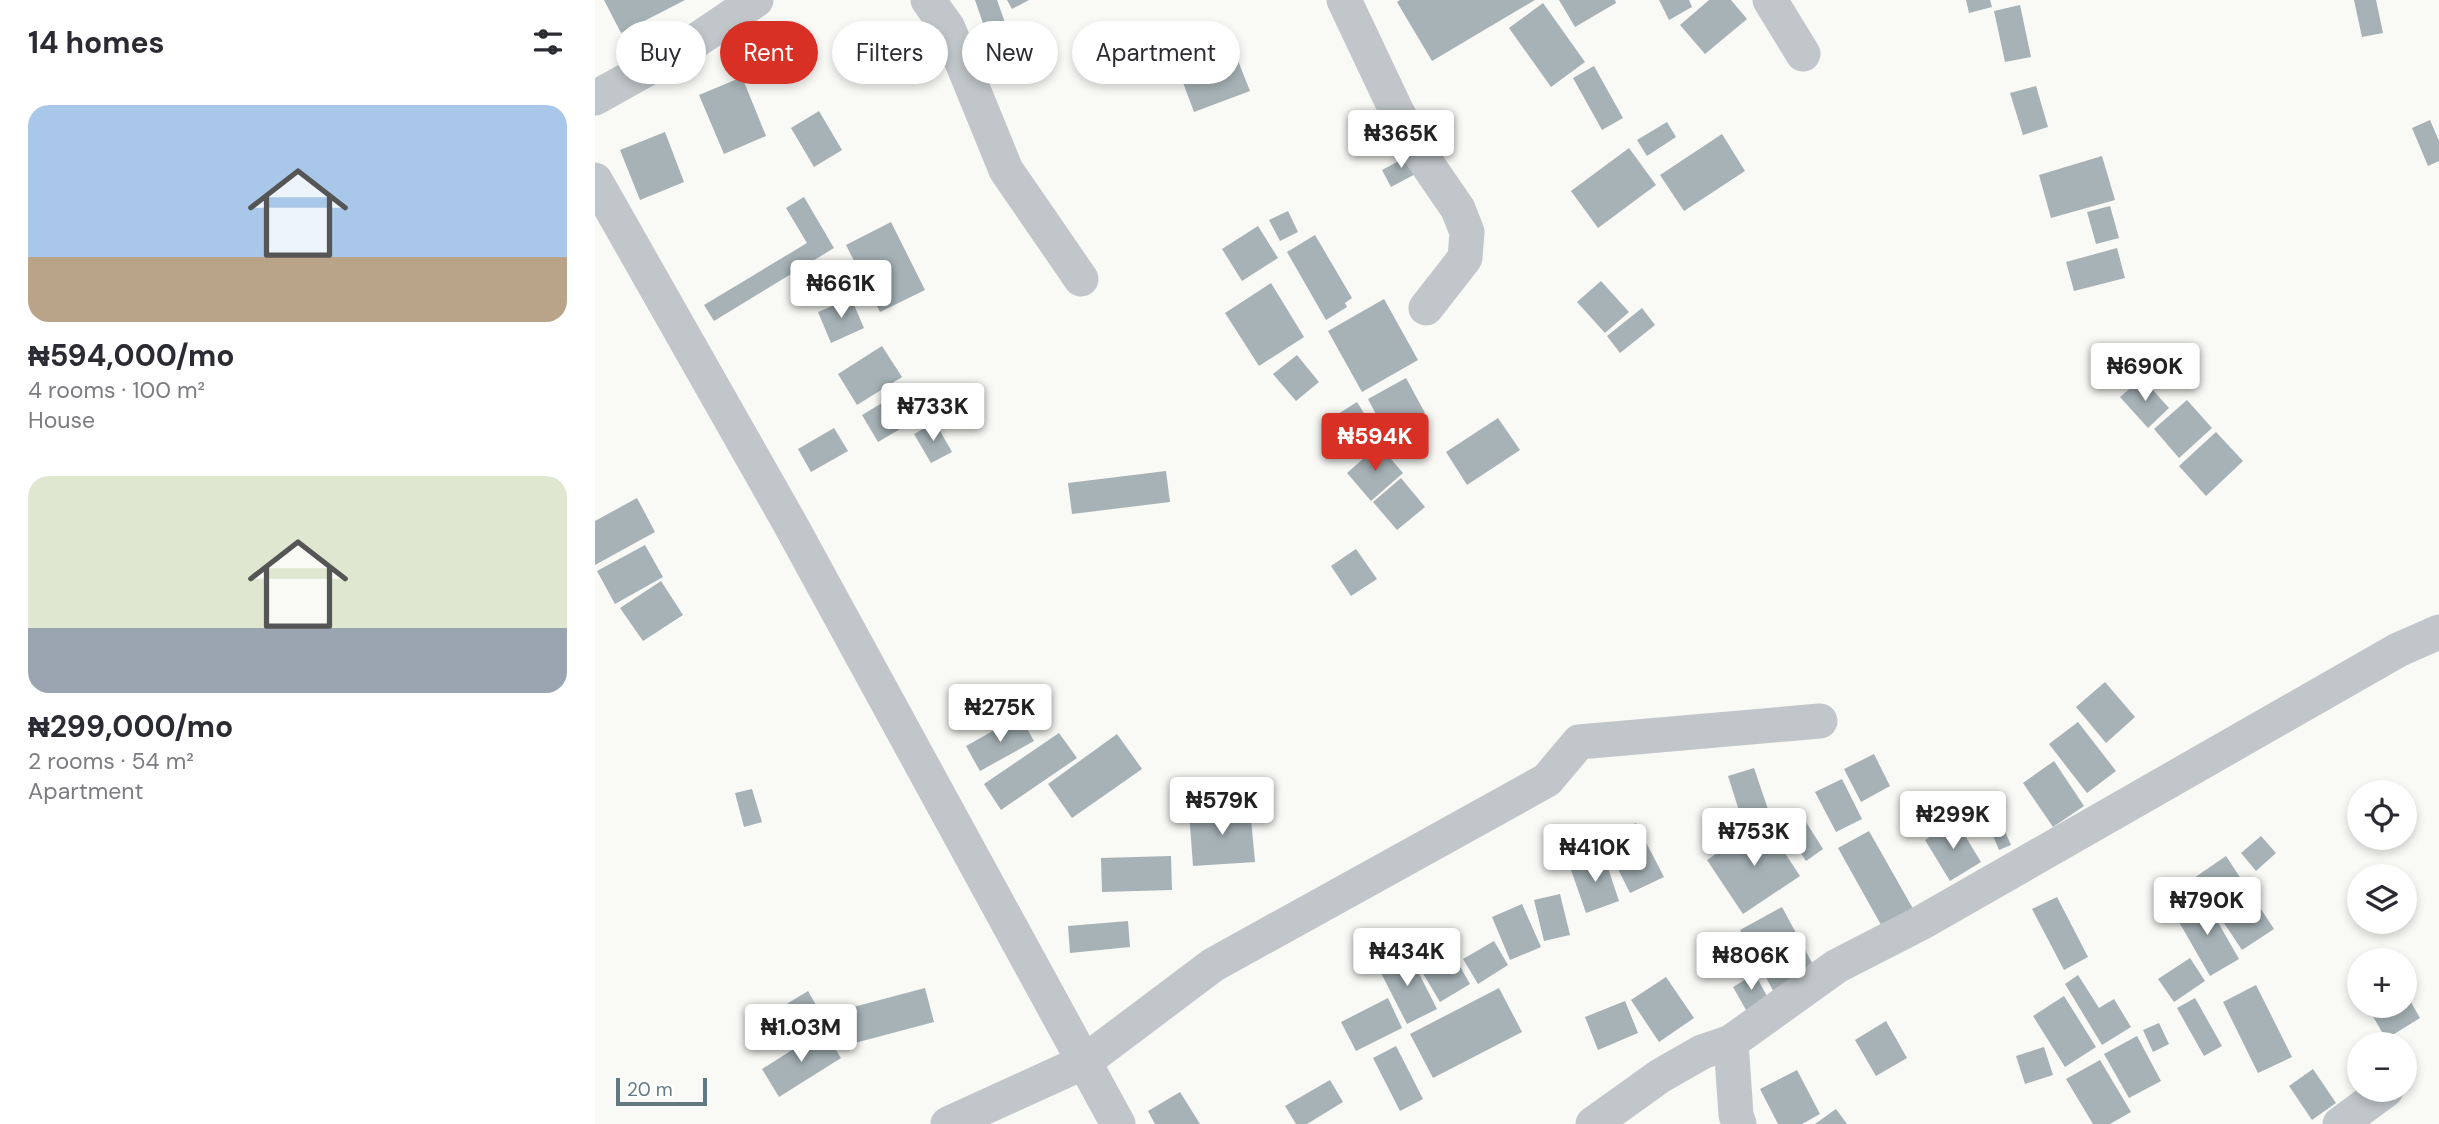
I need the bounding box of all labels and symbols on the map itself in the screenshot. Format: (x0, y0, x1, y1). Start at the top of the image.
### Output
pin: ₦365K (1352, 110, 1450, 170)
pin: ₦661K (792, 260, 890, 320)
pin: ₦690K (2096, 344, 2194, 403)
pin: ₦733K (884, 384, 982, 443)
pin: ₦594K (1326, 414, 1424, 473)
pin: ₦275K (951, 684, 1049, 744)
pin: ₦579K (1173, 778, 1271, 837)
pin: ₦299K (1904, 792, 2002, 851)
pin: ₦753K (1705, 808, 1803, 868)
pin: ₦410K (1546, 824, 1644, 884)
pin: ₦790K (2158, 878, 2256, 937)
pin: ₦434K (1358, 928, 1456, 988)
pin: ₦806K (1702, 932, 1800, 992)
pin: ₦1.03M (744, 1004, 858, 1064)
scale bar (616, 1075, 707, 1107)

